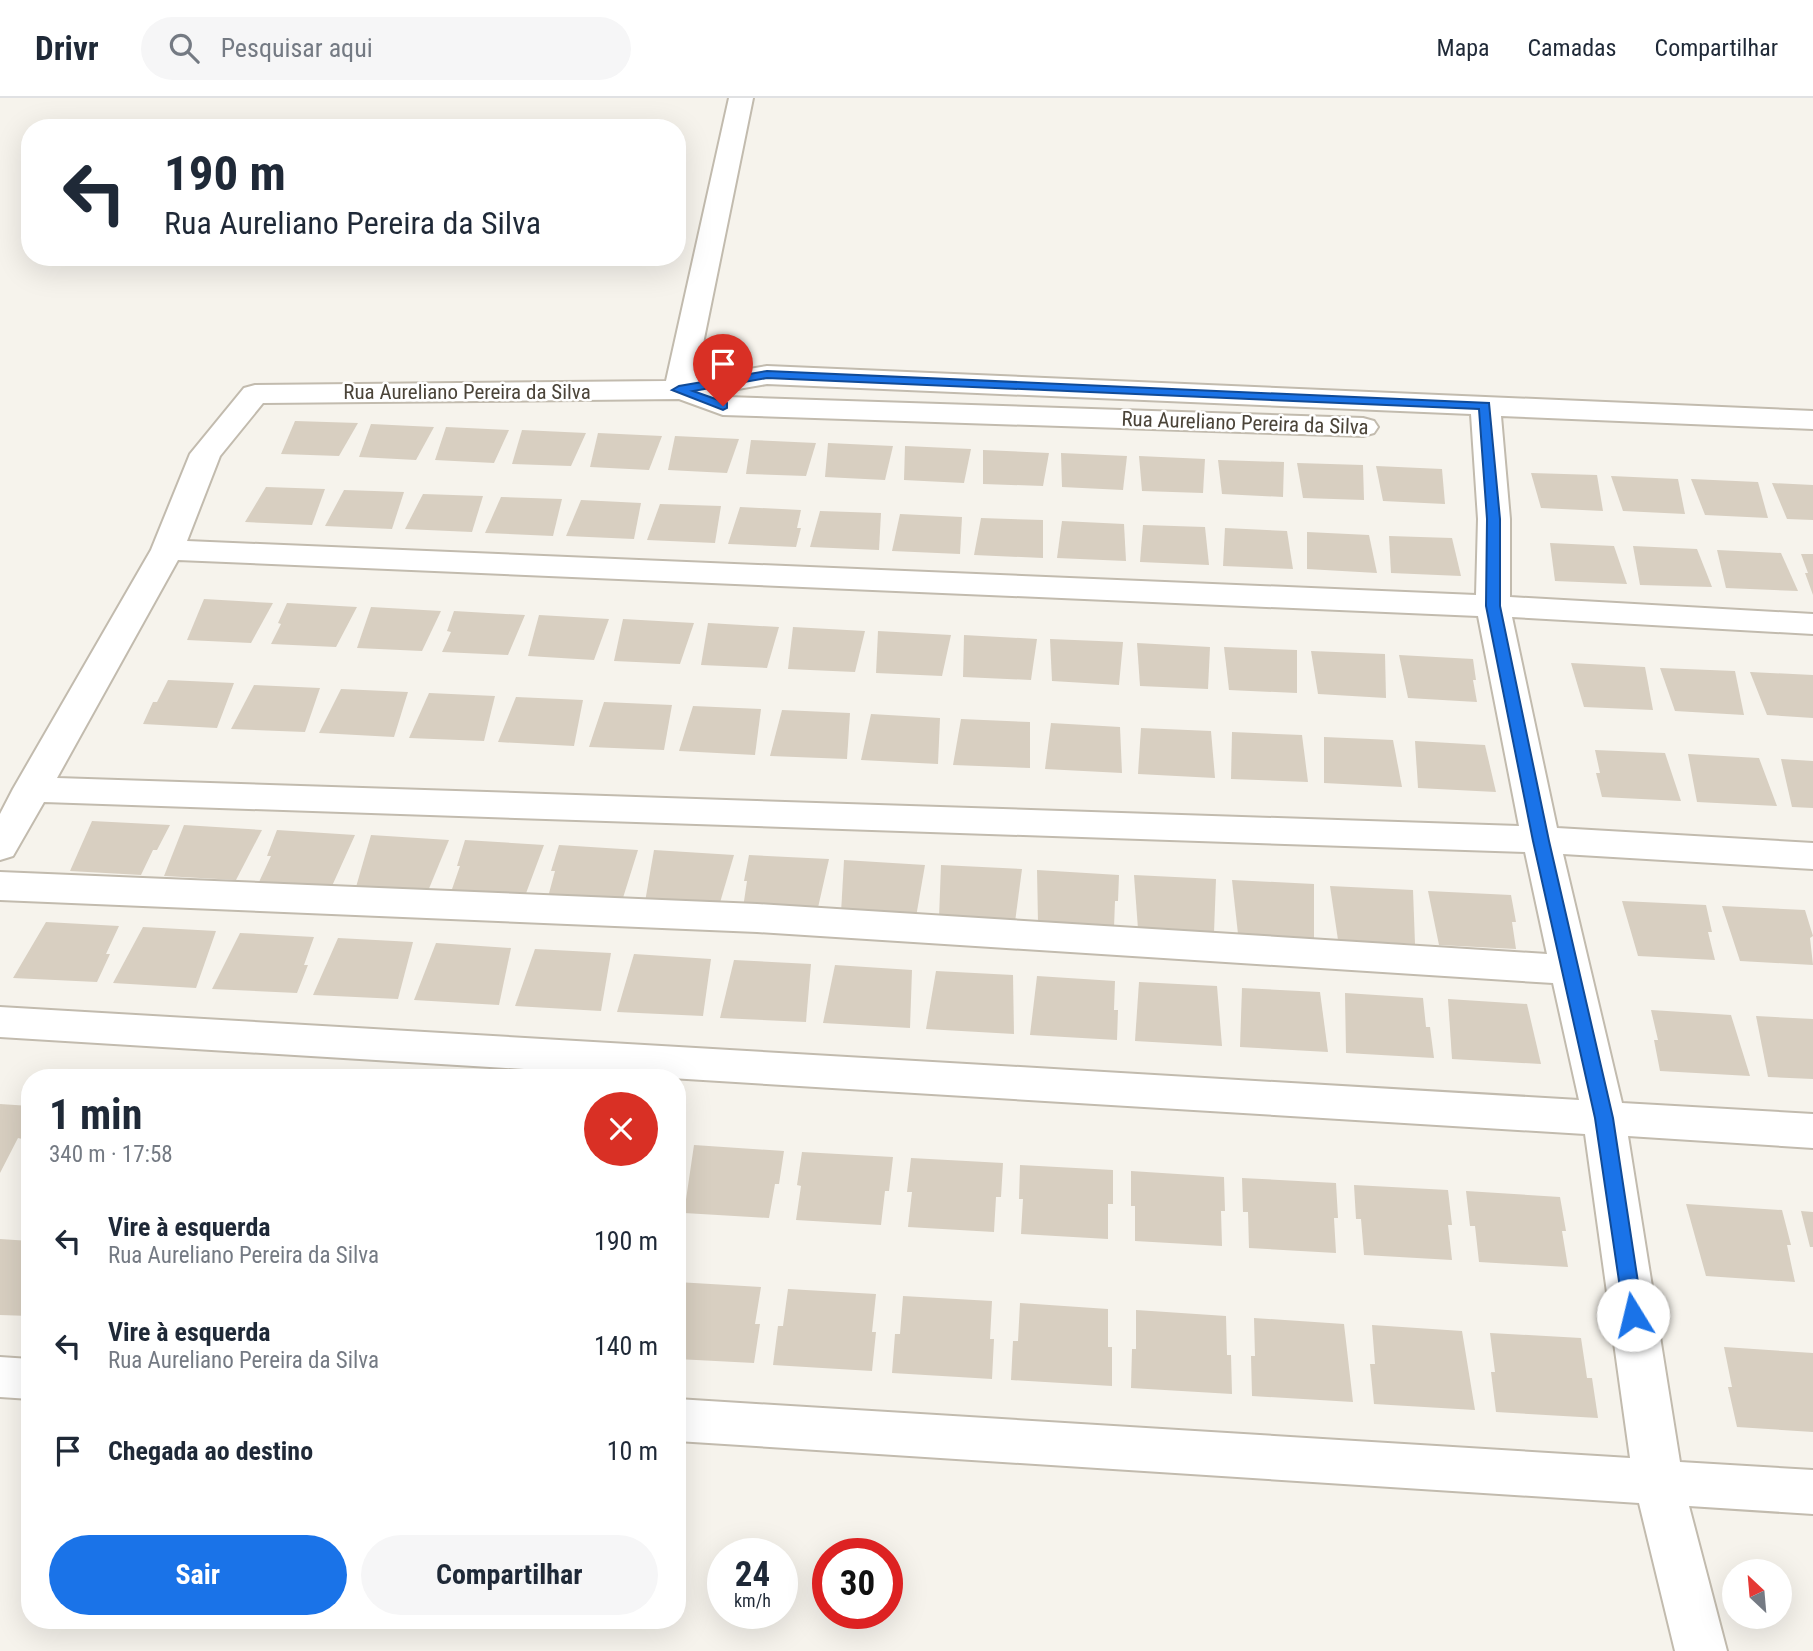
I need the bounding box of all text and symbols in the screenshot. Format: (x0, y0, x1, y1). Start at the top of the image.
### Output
search box (141, 17, 631, 80)
text: Drivr (35, 29, 99, 68)
icon: search (165, 29, 203, 67)
text: Pesquisar aqui (221, 33, 373, 63)
text: Mapa (1437, 34, 1490, 62)
text: Camadas (1528, 34, 1617, 62)
text: Compartilhar (1655, 34, 1778, 62)
text: 190 m (164, 145, 286, 202)
icon: left (49, 147, 140, 238)
text: Rua Aureliano Pereira da Silva (164, 204, 541, 242)
pin (693, 334, 753, 406)
icon: arrive (704, 345, 742, 383)
street label: Rua Aureliano Pereira da Silva (343, 380, 591, 404)
street label: Rua Aureliano Pereira da Silva (1121, 407, 1369, 439)
text: 1 min (49, 1090, 142, 1139)
button: close (584, 1092, 658, 1166)
text: 340 m · 17:58 (49, 1141, 173, 1168)
text: Vire à esquerda (108, 1212, 271, 1242)
icon: left (49, 1222, 87, 1260)
text: 190 m (594, 1226, 658, 1256)
text: Rua Aureliano Pereira da Silva (108, 1242, 379, 1269)
position arrow (1596, 1278, 1670, 1352)
text: Vire à esquerda (108, 1317, 271, 1347)
icon: left (49, 1327, 87, 1365)
text: 140 m (594, 1331, 658, 1361)
text: Rua Aureliano Pereira da Silva (108, 1347, 379, 1374)
icon: arrive (49, 1432, 87, 1470)
text: Chegada ao destino (108, 1436, 313, 1466)
text: 10 m (607, 1436, 658, 1466)
button: Sair (49, 1535, 347, 1615)
button: Compartilhar (361, 1535, 658, 1615)
speed limit sign: 30 (812, 1538, 903, 1629)
text: 24 (735, 1554, 770, 1595)
north arrow (1722, 1559, 1792, 1629)
map controls (1722, 1559, 1792, 1629)
text: km/h (734, 1590, 771, 1611)

